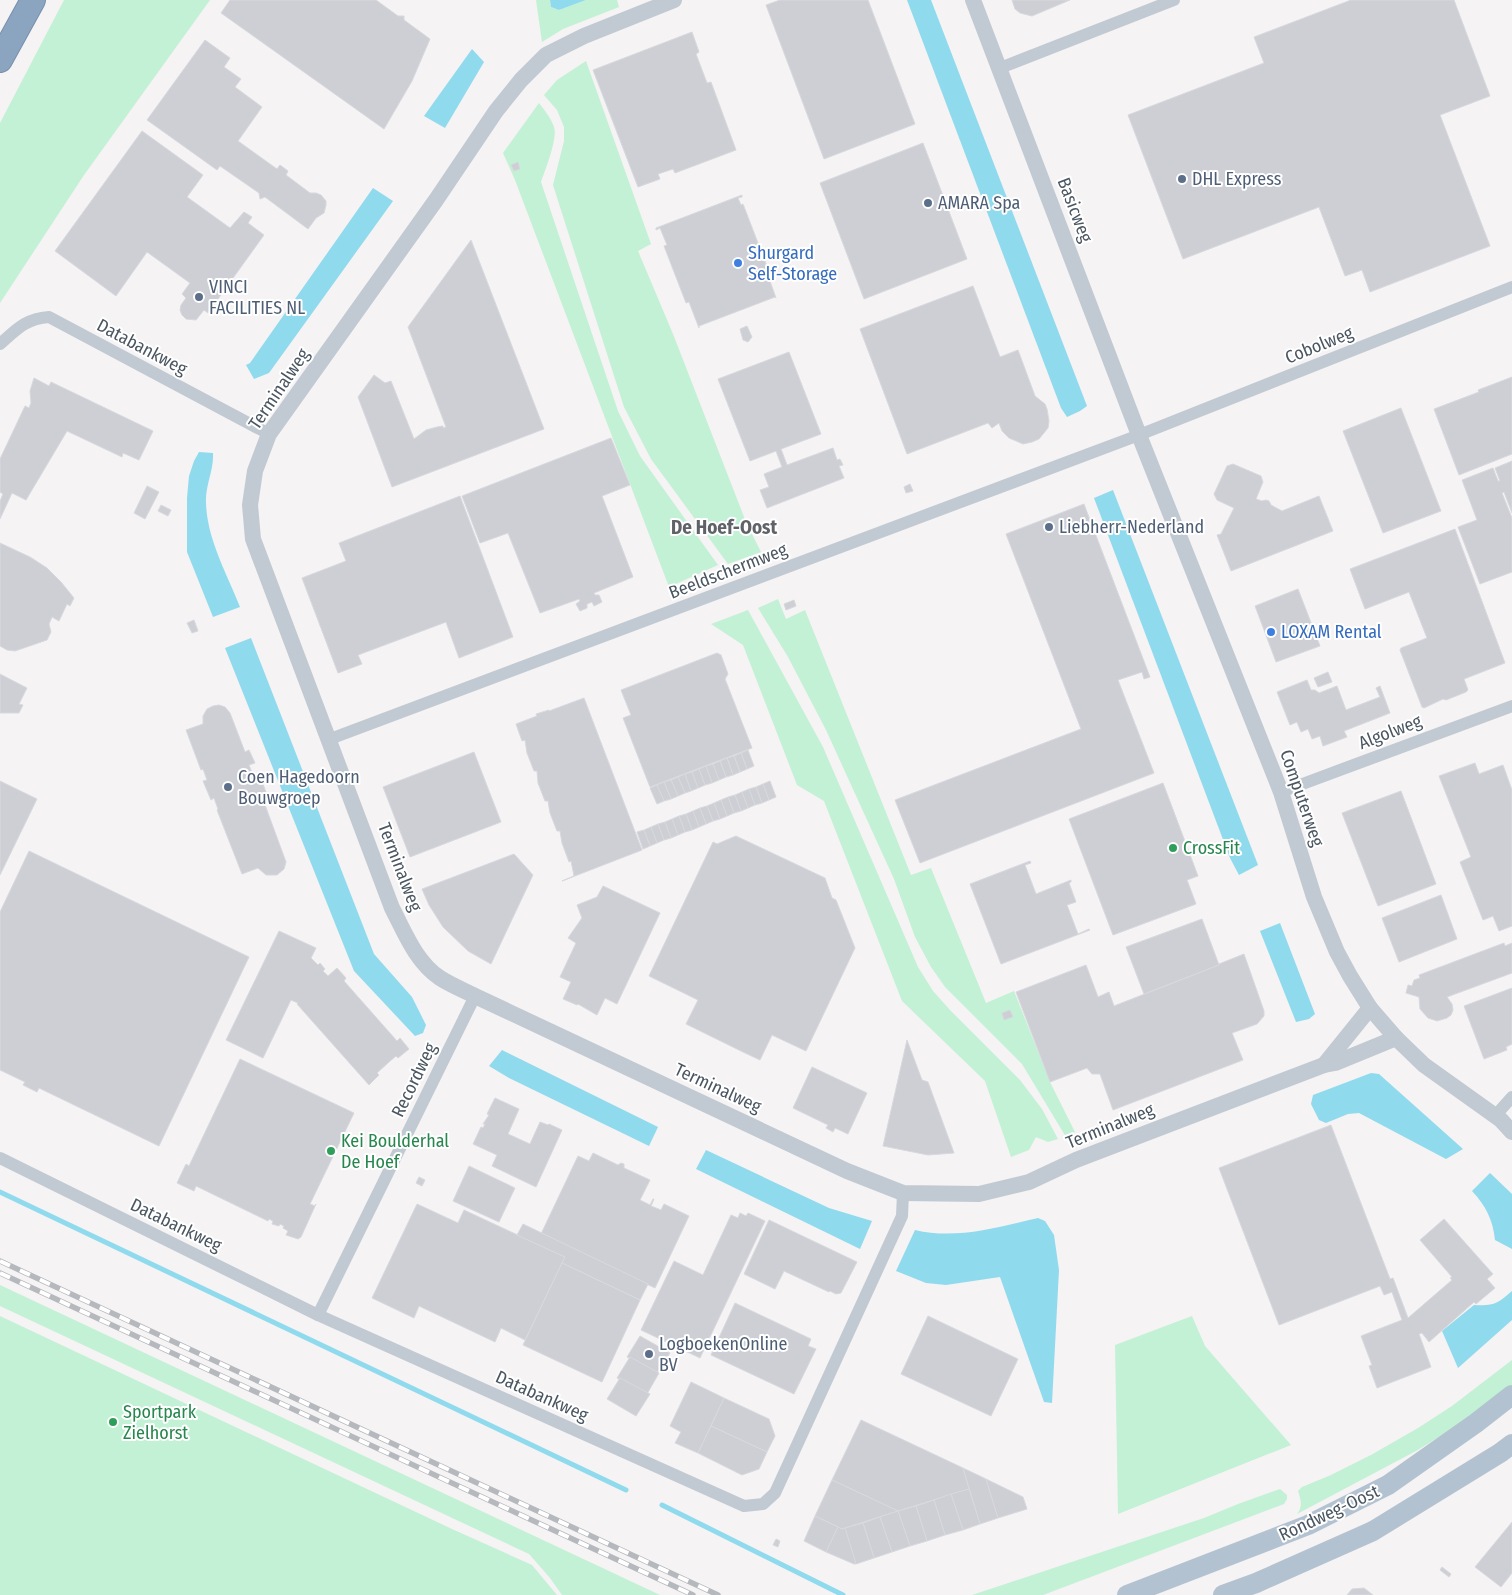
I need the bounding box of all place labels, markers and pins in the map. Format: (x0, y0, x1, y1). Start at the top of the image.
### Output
place label: DHL Express (1192, 168, 1282, 190)
marker: DHL Express (1176, 173, 1188, 185)
place label: AMARA Spa (938, 192, 1021, 214)
marker: AMARA Spa (922, 197, 934, 209)
place label: Shurgard Self-Storage (748, 242, 837, 285)
marker: Shurgard Self-Storage (732, 257, 744, 269)
place label: VINCI FACILITIES NL (209, 276, 305, 319)
marker: VINCI FACILITIES NL (193, 291, 205, 303)
place label: Liebherr-Nederland (1059, 516, 1204, 538)
marker: Liebherr-Nederland (1043, 521, 1055, 533)
place label: LOXAM Rental (1281, 621, 1382, 643)
marker: LOXAM Rental (1265, 626, 1277, 638)
place label: Coen Hagedoorn Bouwgroep (238, 766, 360, 809)
marker: Coen Hagedoorn Bouwgroep (222, 781, 234, 793)
place label: CrossFit (1183, 837, 1240, 859)
marker: CrossFit (1167, 842, 1179, 854)
place label: Kei Boulderhal De Hoef (341, 1130, 449, 1173)
marker: Kei Boulderhal De Hoef (325, 1145, 337, 1157)
place label: LogboekenOnline BV (659, 1333, 788, 1376)
marker: LogboekenOnline BV (643, 1348, 655, 1360)
place label: Sportpark Zielhorst (123, 1401, 197, 1444)
marker: Sportpark Zielhorst (107, 1416, 119, 1428)

